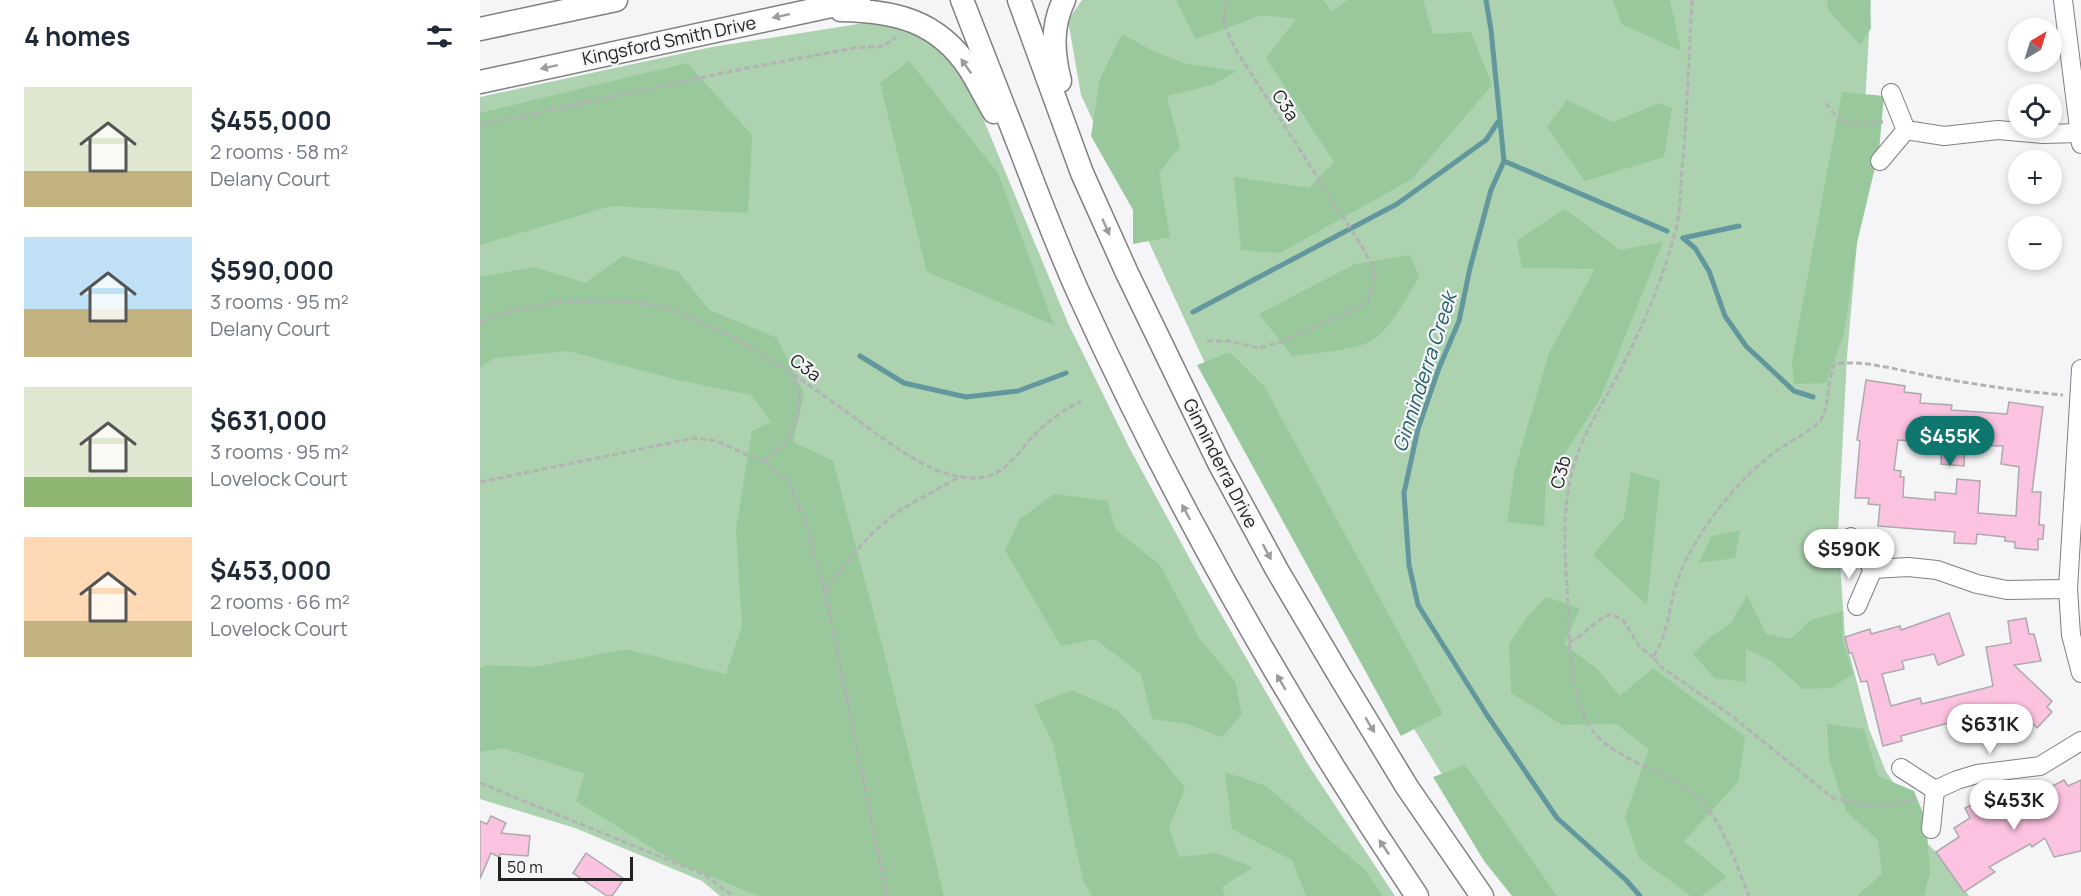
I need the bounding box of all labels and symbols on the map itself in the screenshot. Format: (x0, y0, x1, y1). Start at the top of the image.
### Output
street label: Kingsford Smith Drive (580, 10, 758, 70)
one-way arrow (771, 12, 790, 21)
north arrow (2008, 18, 2062, 72)
one-way arrow (960, 58, 972, 74)
one-way arrow (540, 62, 559, 72)
street label: C3a (1267, 85, 1305, 125)
one-way arrow (1101, 218, 1111, 236)
water label: Ginninderra Creek (1385, 286, 1463, 455)
street label: C3a (786, 348, 826, 386)
street label: Ginninderra Drive (1178, 394, 1264, 532)
pin: $455K (1908, 416, 1992, 467)
street label: C3b (1544, 453, 1576, 491)
one-way arrow (1181, 503, 1191, 520)
pin: $590K (1807, 529, 1891, 580)
one-way arrow (1262, 543, 1272, 560)
one-way arrow (1276, 673, 1286, 690)
pin: $631K (1948, 704, 2032, 755)
one-way arrow (1364, 717, 1375, 733)
pin: $453K (1972, 780, 2056, 831)
one-way arrow (1378, 840, 1390, 856)
scale bar (498, 854, 633, 882)

